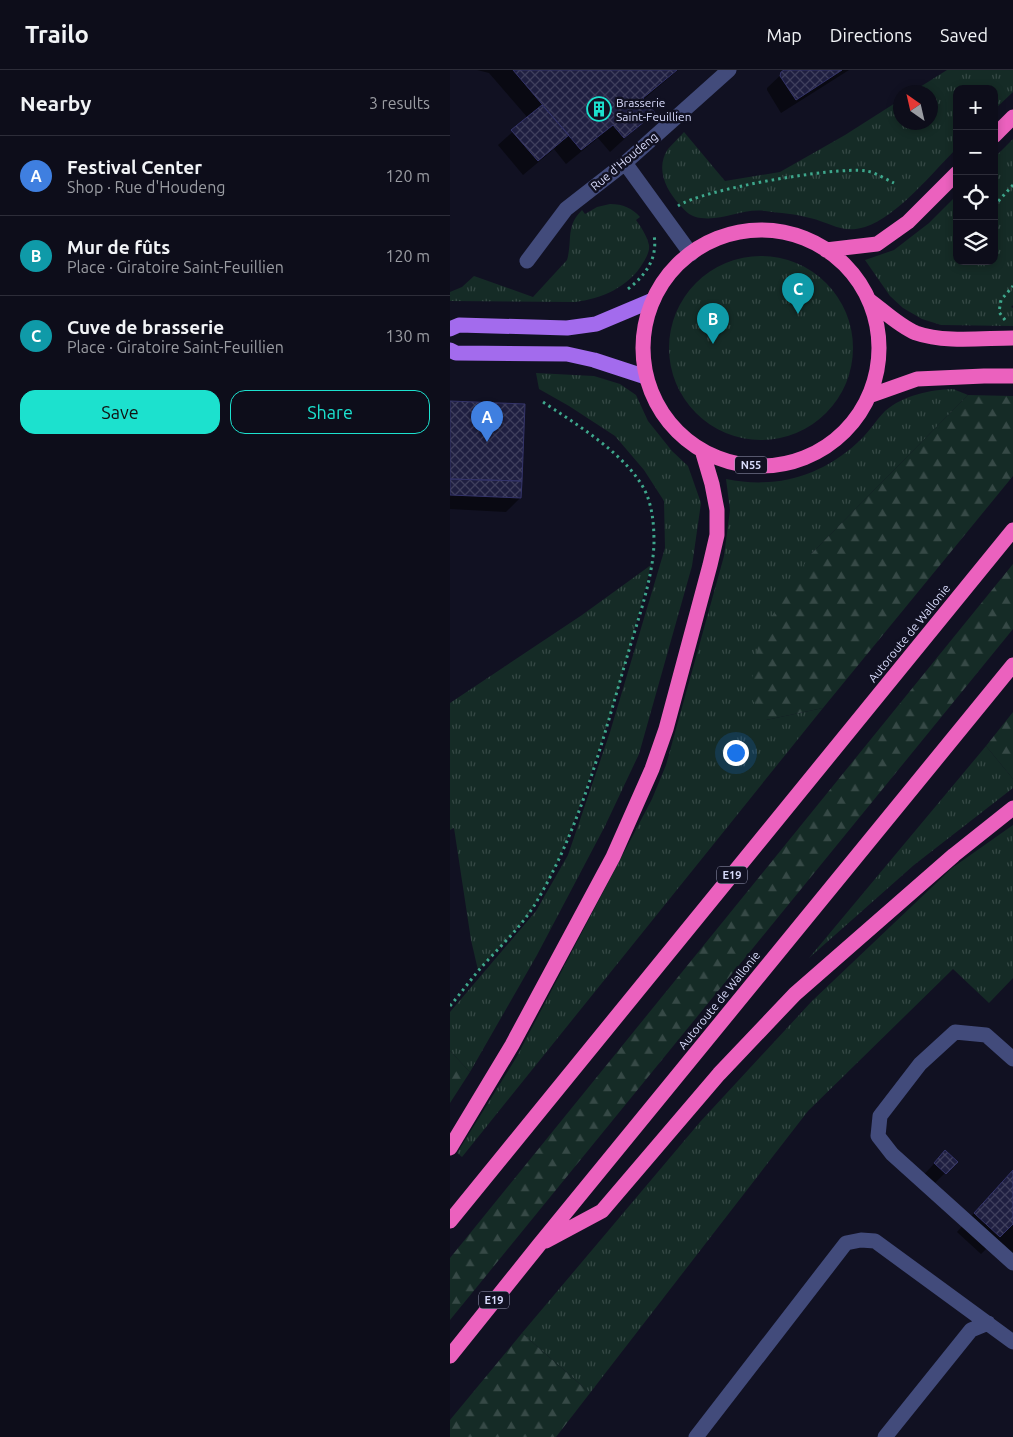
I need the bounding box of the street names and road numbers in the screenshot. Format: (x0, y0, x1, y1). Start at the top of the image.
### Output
street label: Rue d'Houdeng (588, 129, 660, 193)
road number: N55 (735, 456, 767, 474)
street label: Autoroute de Wallonie (866, 582, 952, 684)
road number: E19 (717, 866, 747, 884)
street label: Autoroute de Wallonie (676, 949, 762, 1051)
road number: E19 (479, 1292, 509, 1308)

